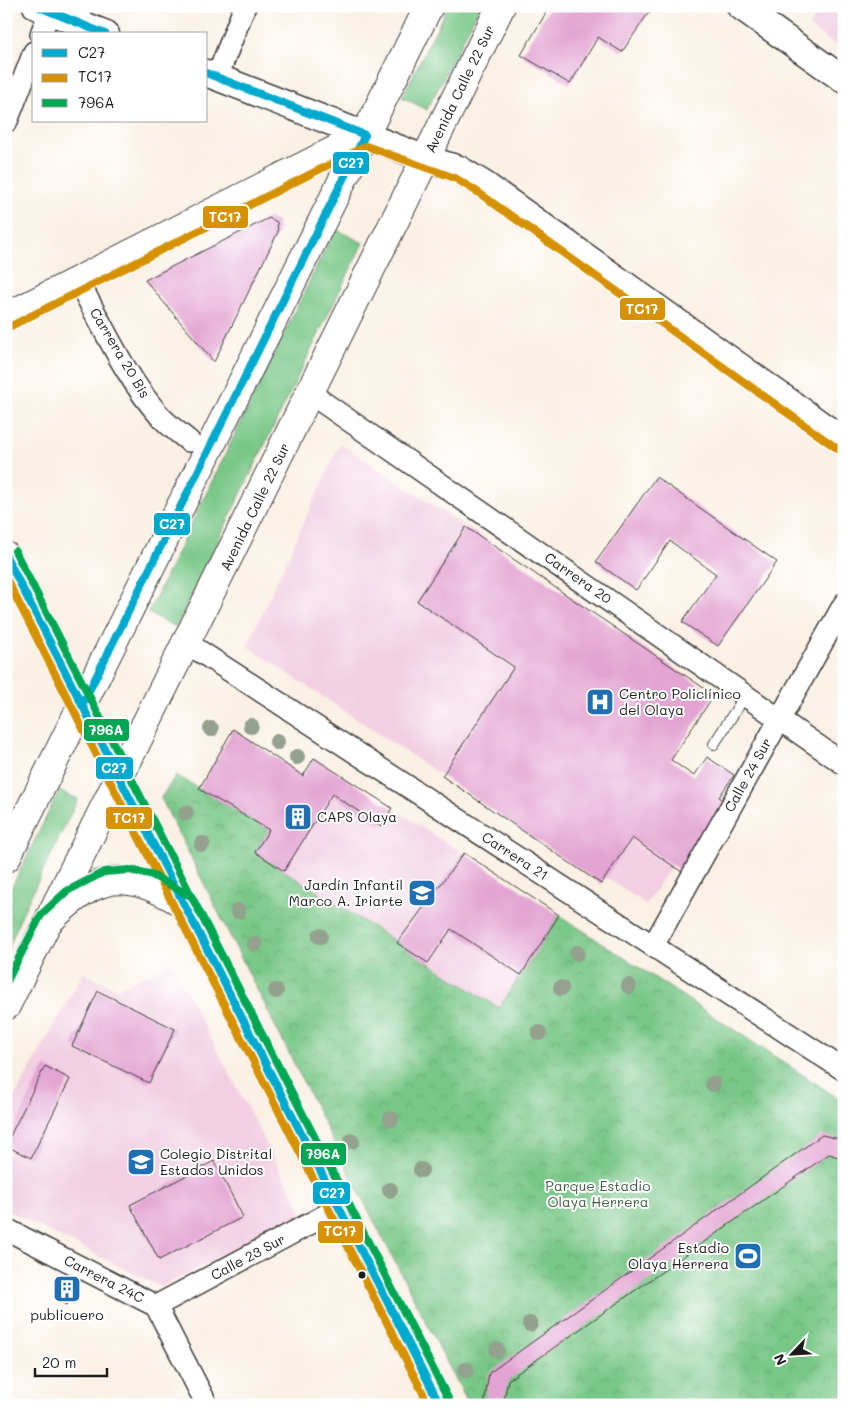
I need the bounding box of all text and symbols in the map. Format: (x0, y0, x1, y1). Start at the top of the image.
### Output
street label: Avenida Calle 22 Sur (420, 22, 499, 156)
legend (32, 32, 208, 122)
text: C27 (78, 42, 105, 62)
text: TC17 (78, 66, 112, 86)
text: 796A (78, 92, 115, 112)
line badge: C27 (332, 151, 370, 175)
text: C27 (338, 153, 364, 172)
line badge: TC17 (202, 205, 249, 229)
text: TC17 (209, 207, 242, 226)
line badge: TC17 (619, 297, 666, 321)
text: TC17 (626, 299, 659, 318)
street label: Carrera 20 Bis (86, 304, 155, 402)
street label: Avenida Calle 22 Sur (215, 440, 294, 574)
line badge: C27 (153, 512, 191, 536)
text: C27 (159, 514, 185, 533)
street label: Carrera 20 (541, 547, 616, 608)
place label: Centro Policlínico del Olaya (619, 684, 741, 719)
hospital icon: Centro Policlínico del Olaya (585, 687, 615, 717)
line badge: 796A (83, 718, 130, 742)
text: 796A (89, 720, 123, 739)
street label: Calle 24 Sur (719, 734, 776, 815)
line badge: C27 (95, 756, 134, 780)
text: C27 (101, 758, 127, 777)
building icon: CAPS Olaya (283, 802, 313, 832)
line badge: TC17 (105, 806, 153, 830)
place label: CAPS Olaya (317, 807, 397, 826)
text: TC17 (113, 808, 146, 827)
street label: Carrera 21 (478, 827, 552, 884)
place label: Jardín Infantil Marco A. Iriarte (289, 875, 403, 910)
school or university icon: Jardín Infantil Marco A. Iriarte (407, 878, 437, 908)
line badge: 796A (300, 1142, 347, 1166)
place label: Colegio Distrital Estados Unidos (160, 1144, 272, 1179)
text: 796A (306, 1144, 340, 1163)
school or university icon: Colegio Distrital Estados Unidos (126, 1147, 156, 1177)
park label: Parque Estadio Olaya Herrera (545, 1176, 651, 1211)
line badge: C27 (312, 1181, 351, 1205)
text: C27 (319, 1183, 345, 1202)
line badge: TC17 (317, 1220, 364, 1244)
text: TC17 (324, 1221, 357, 1240)
street label: Calle 23 Sur (207, 1229, 288, 1284)
place label: Estadio Olaya Herrera (628, 1238, 729, 1273)
sports icon: Estadio Olaya Herrera (733, 1241, 763, 1271)
street label: Carrera 24C (61, 1250, 148, 1307)
unlabelled marker (357, 1270, 367, 1280)
building icon: publicuero (52, 1274, 82, 1304)
place label: publicuero (31, 1305, 103, 1324)
north arrow (768, 1328, 818, 1378)
scale bar (35, 1346, 108, 1378)
text: N (769, 1351, 791, 1369)
text: 20 m (42, 1352, 76, 1372)

